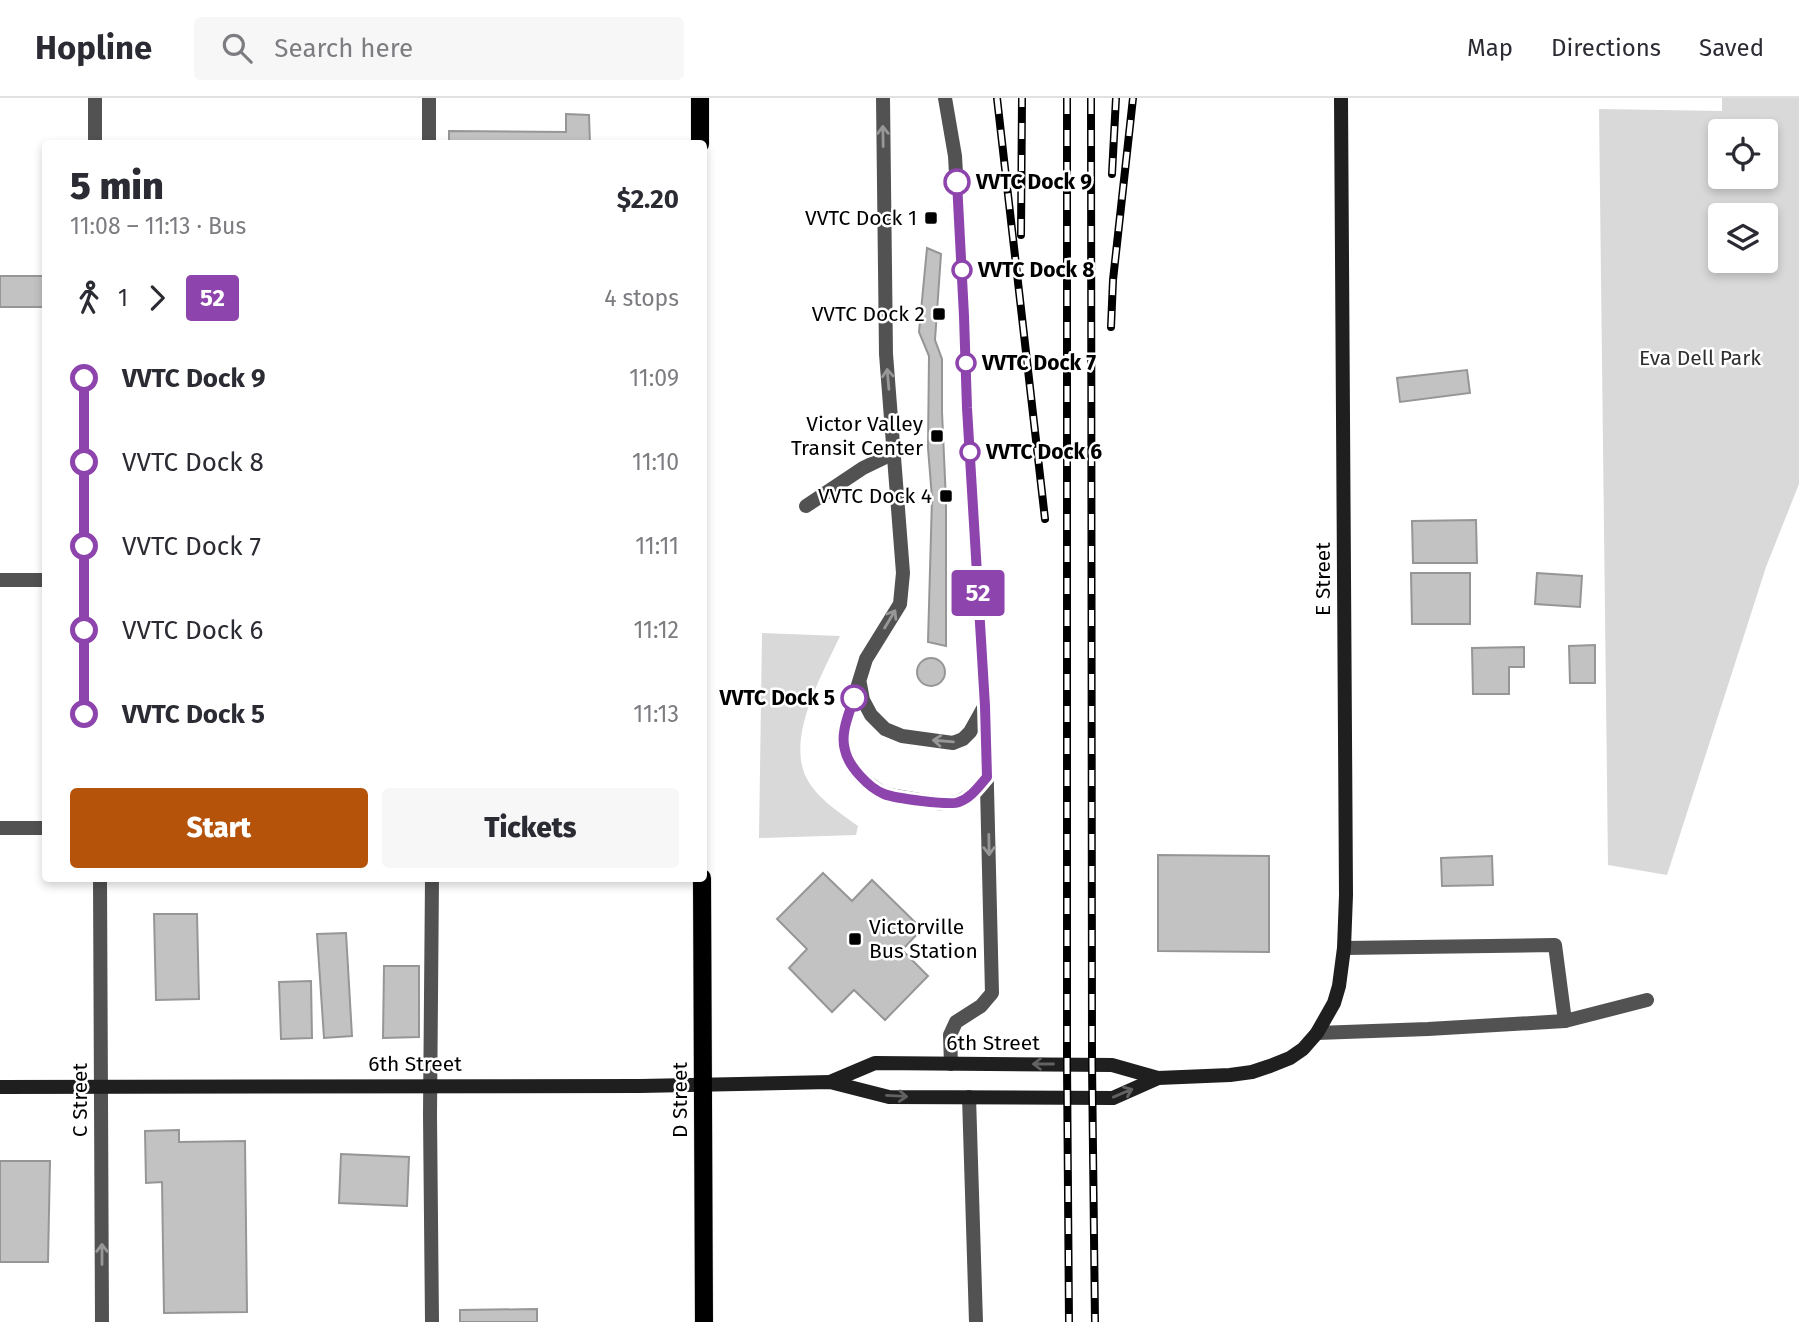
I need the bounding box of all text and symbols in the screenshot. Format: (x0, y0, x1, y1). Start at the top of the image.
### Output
search box (194, 17, 684, 80)
text: Hopline (35, 28, 152, 68)
icon: search (218, 29, 256, 67)
text: Search here (274, 33, 413, 64)
text: Map (1467, 34, 1513, 62)
text: Directions (1551, 34, 1661, 62)
text: Saved (1699, 34, 1764, 62)
map controls (1708, 119, 1778, 273)
button: locate (1708, 119, 1778, 189)
one-way arrow (876, 125, 890, 148)
text: 5 min (70, 163, 164, 209)
marker: VVTC Dock 9 (944, 169, 970, 195)
place label: VVTC Dock 9 (975, 169, 1092, 195)
text: $2.20 (617, 184, 679, 215)
button: layers (1708, 203, 1778, 273)
place label: VVTC Dock 1 (805, 205, 917, 231)
marker: VVTC Dock 1 (923, 210, 939, 226)
text: 11:08 – 11:13 · Bus (70, 212, 246, 240)
place label: VVTC Dock 8 (977, 257, 1094, 283)
marker: VVTC Dock 8 (952, 260, 972, 280)
icon: walk (70, 279, 108, 317)
icon: forward (138, 279, 176, 317)
text: 1 (118, 284, 128, 312)
text: 52 (200, 284, 225, 312)
text: 4 stops (604, 284, 679, 312)
place label: VVTC Dock 2 (812, 301, 925, 327)
marker: VVTC Dock 2 (931, 306, 947, 322)
park label: Eva Dell Park (1639, 345, 1761, 371)
place label: VVTC Dock 7 (981, 350, 1096, 376)
marker: VVTC Dock 7 (956, 353, 976, 373)
text: VVTC Dock 9 (122, 363, 266, 394)
text: 11:09 (629, 364, 679, 392)
one-way arrow (881, 368, 894, 391)
place label: Victor Valley Transit Center (791, 411, 924, 461)
marker: Victor Valley Transit Center (929, 428, 945, 444)
place label: VVTC Dock 6 (985, 439, 1102, 465)
marker: VVTC Dock 6 (960, 442, 980, 462)
text: VVTC Dock 8 (122, 447, 264, 478)
text: 11:10 (632, 448, 679, 476)
place label: VVTC Dock 4 (818, 483, 932, 509)
marker: VVTC Dock 4 (938, 488, 954, 504)
text: VVTC Dock 7 (122, 531, 261, 562)
text: 11:11 (635, 532, 679, 560)
street label: E Street (1310, 542, 1336, 616)
line badge: 52 (946, 570, 1010, 616)
text: 52 (966, 579, 990, 607)
one-way arrow (884, 610, 898, 630)
text: VVTC Dock 6 (122, 615, 263, 646)
text: 11:12 (633, 616, 679, 644)
place label: VVTC Dock 5 (719, 685, 835, 711)
marker: VVTC Dock 5 (841, 685, 867, 711)
text: VVTC Dock 5 (122, 699, 265, 730)
text: 11:13 (633, 700, 679, 728)
one-way arrow (932, 734, 955, 747)
button: Start (70, 788, 368, 868)
button: Tickets (382, 788, 679, 868)
one-way arrow (982, 833, 995, 856)
place label: Victorville Bus Station (869, 914, 978, 964)
marker: Victorville Bus Station (847, 931, 863, 947)
street label: 6th Street (946, 1030, 1040, 1056)
street label: 6th Street (368, 1051, 462, 1077)
one-way arrow (1032, 1057, 1055, 1071)
street label: C Street (67, 1062, 93, 1137)
street label: D Street (667, 1062, 693, 1138)
one-way arrow (1112, 1086, 1134, 1099)
one-way arrow (885, 1090, 908, 1103)
one-way arrow (95, 1243, 108, 1266)

